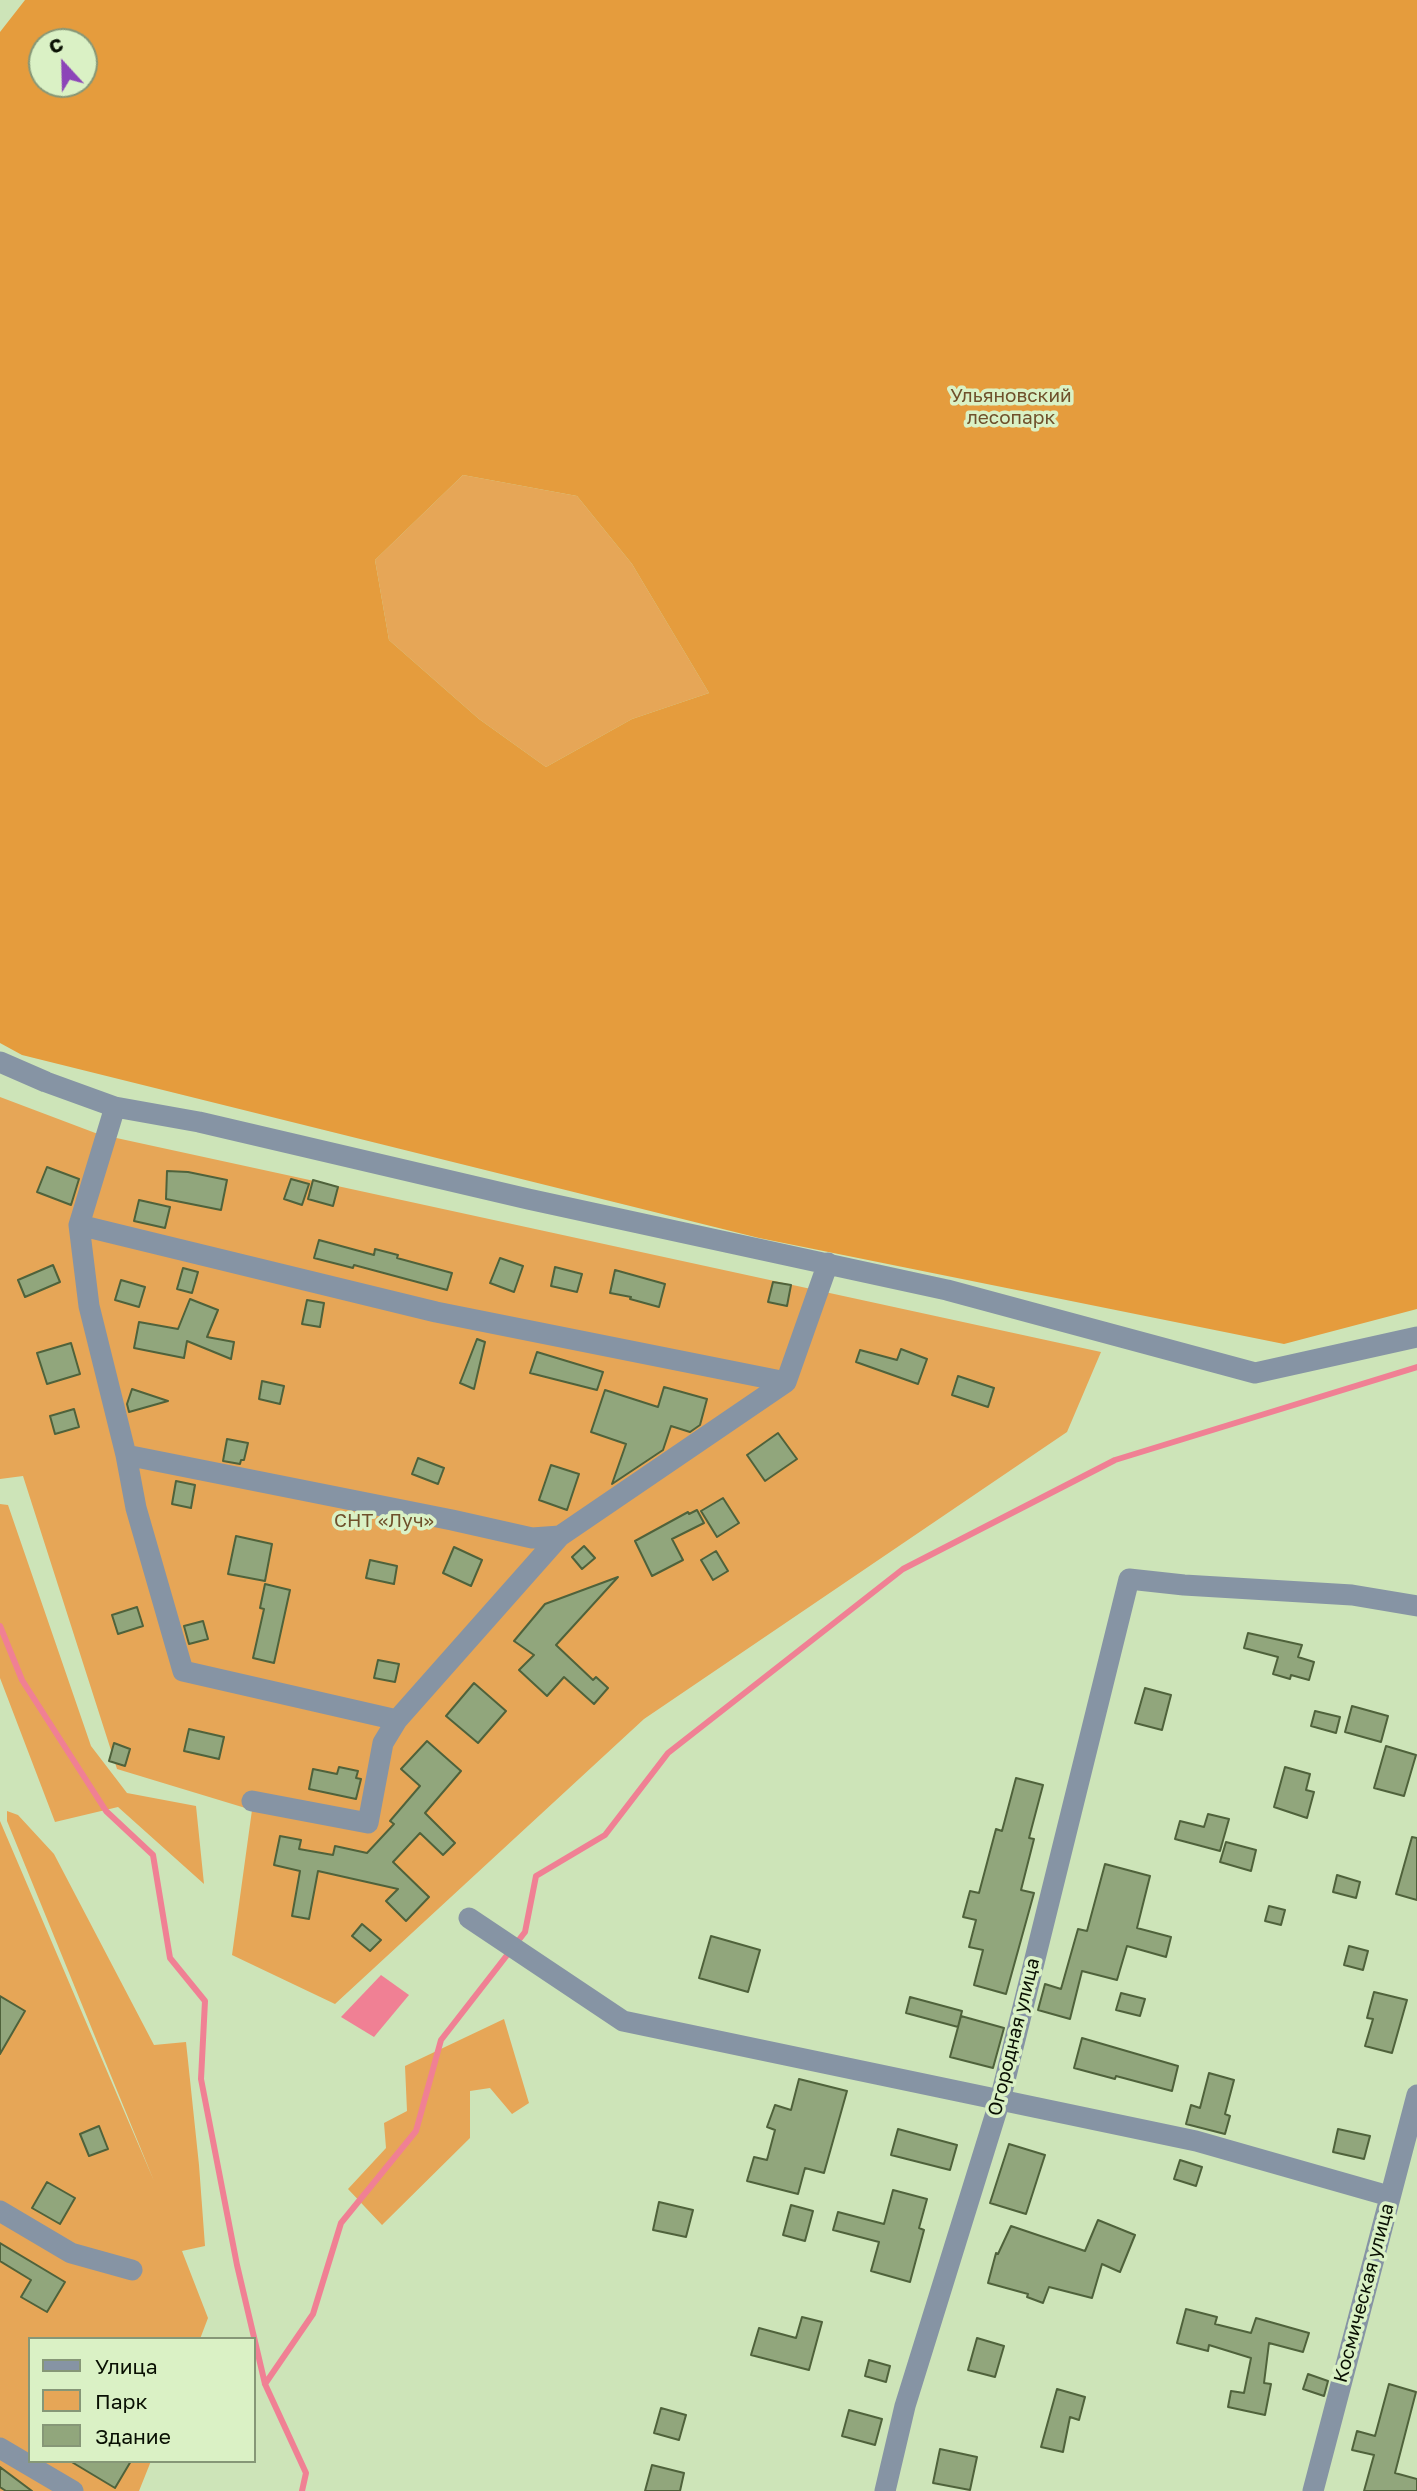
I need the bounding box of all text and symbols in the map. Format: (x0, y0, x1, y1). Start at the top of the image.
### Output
north arrow (28, 28, 98, 98)
text: С (45, 32, 66, 58)
park label: Ульяновский лесопарк (950, 385, 1072, 429)
park label: СНТ «Луч» (334, 1510, 434, 1532)
street label: Огородная улица (983, 1956, 1045, 2118)
street label: Космическая улица (1329, 2201, 1399, 2385)
legend (28, 2337, 256, 2463)
text: Улица (95, 2353, 158, 2379)
text: Парк (95, 2388, 148, 2414)
text: Здание (95, 2423, 171, 2449)

